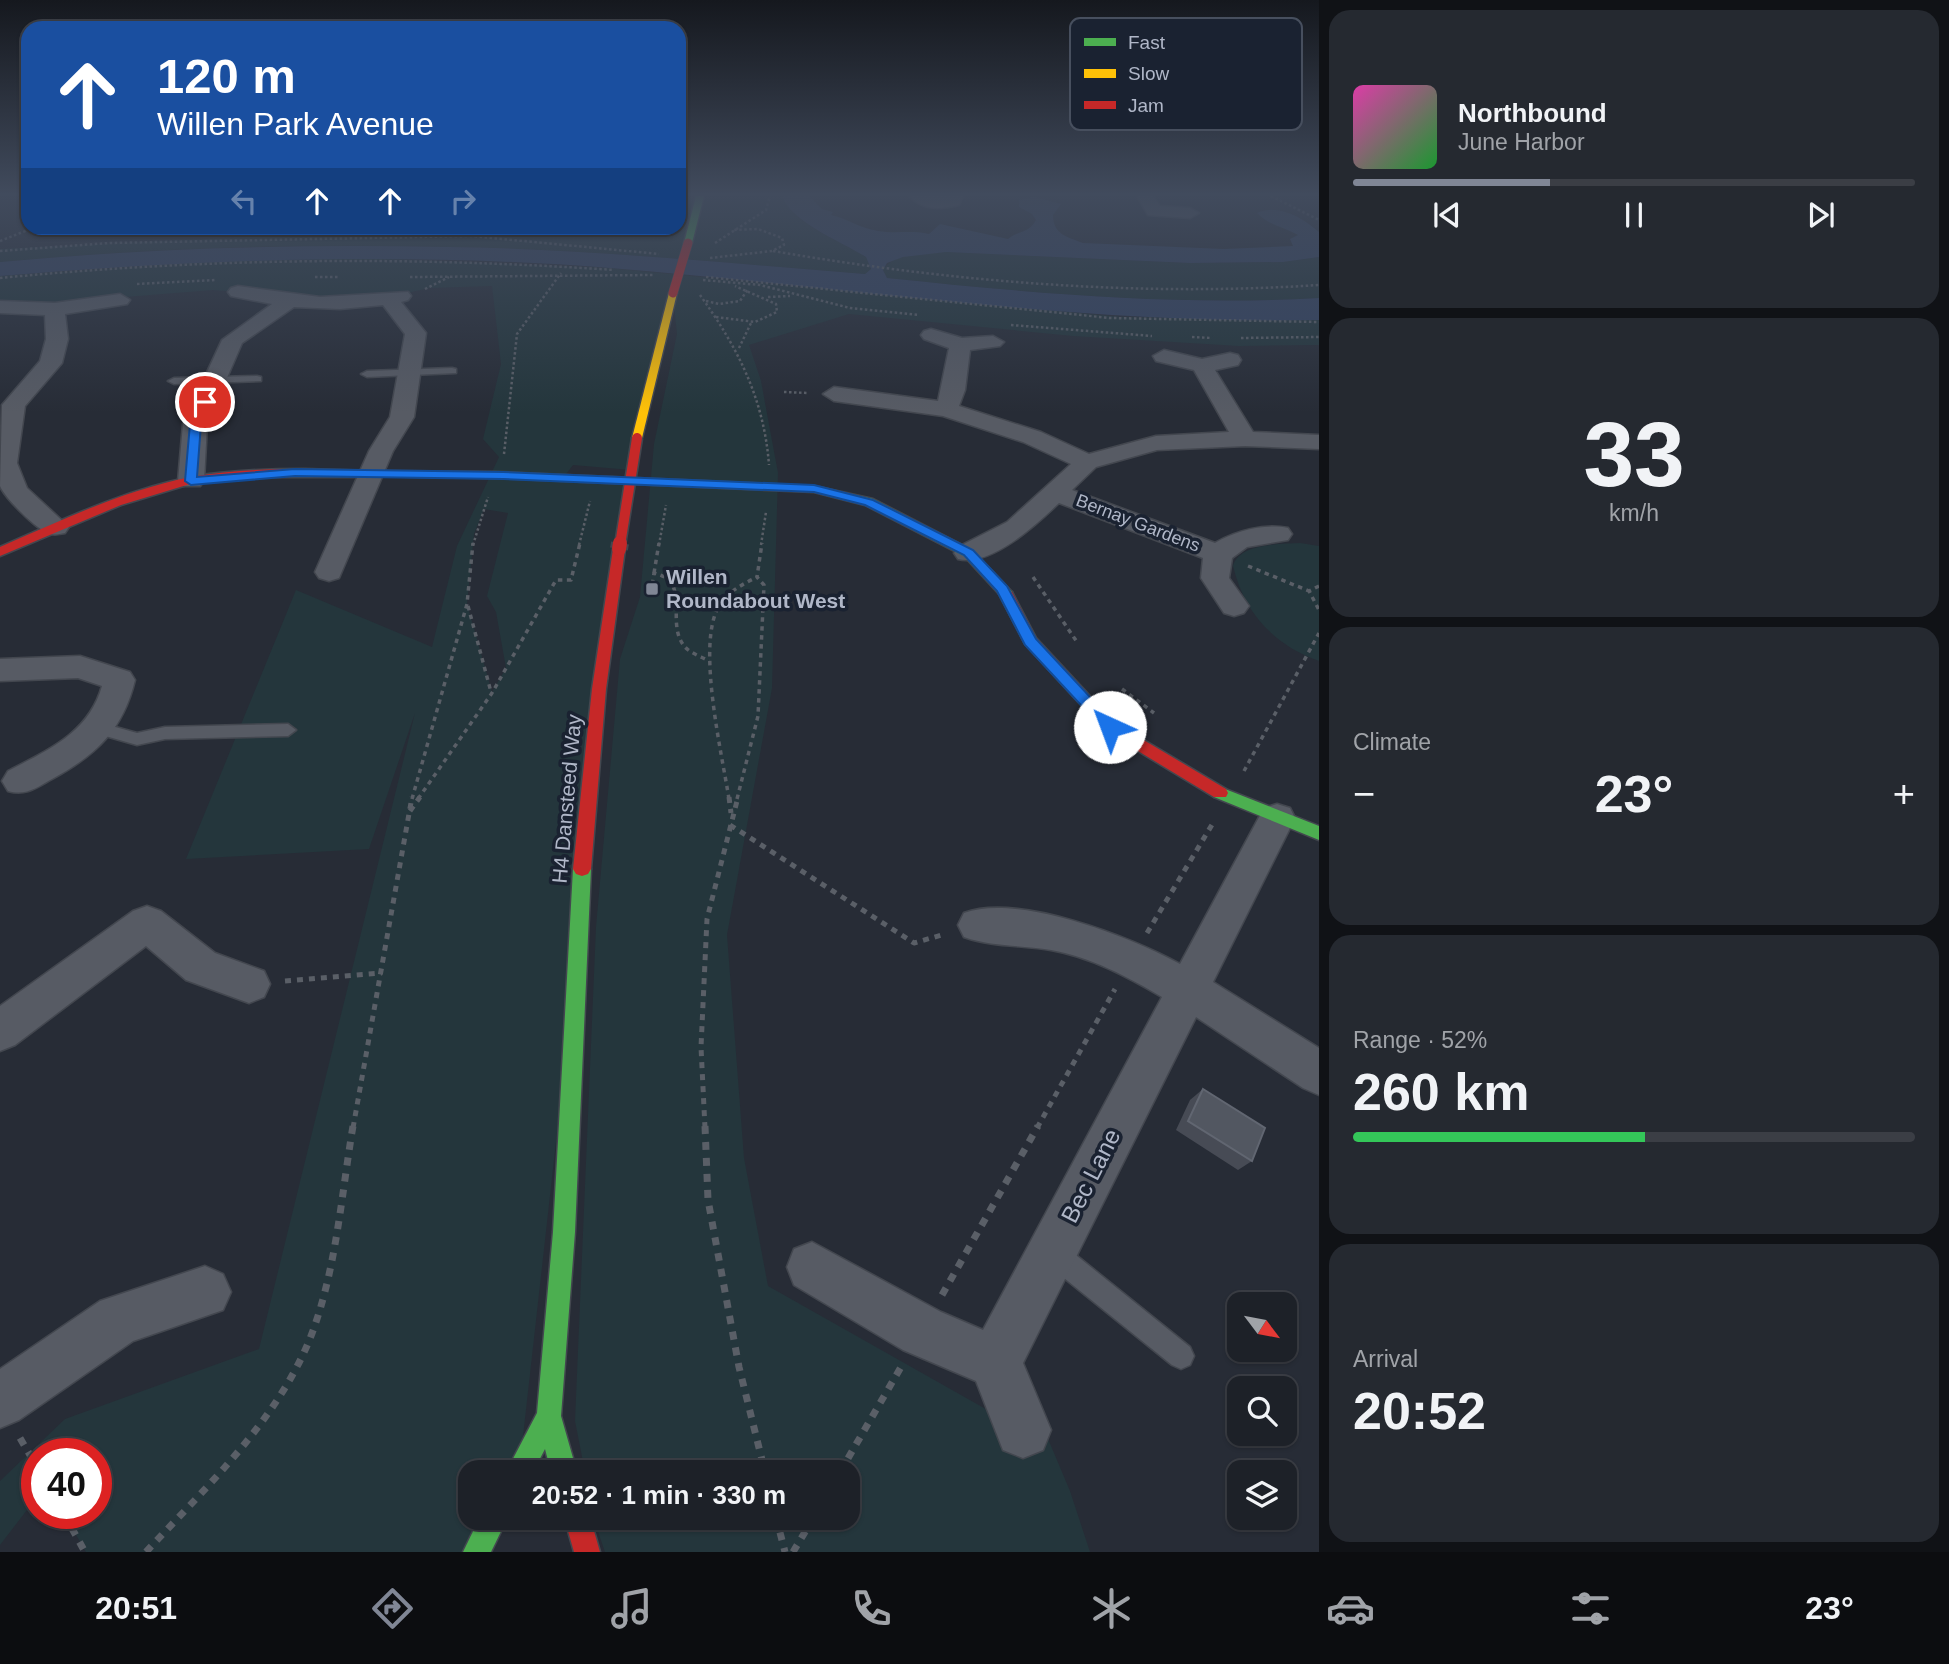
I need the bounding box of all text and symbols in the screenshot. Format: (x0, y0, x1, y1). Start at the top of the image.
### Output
legend (1070, 18, 1302, 130)
text: Fast (1128, 32, 1166, 53)
icon: ahead (42, 49, 133, 140)
text: 120 m (157, 49, 296, 103)
text: Slow (1128, 63, 1169, 84)
text: Jam (1128, 95, 1164, 116)
text: Northbound (1458, 98, 1607, 128)
text: Willen Park Avenue (157, 106, 434, 142)
text: June Harbor (1458, 129, 1585, 155)
icon: left (225, 182, 263, 220)
icon: ahead (298, 182, 336, 220)
icon: ahead (371, 182, 409, 220)
icon: right (444, 182, 482, 220)
icon: previous (1428, 196, 1466, 234)
icon: pause (1615, 196, 1653, 234)
icon: next (1802, 196, 1840, 234)
pin (175, 372, 235, 432)
icon: arrive (186, 383, 224, 421)
text: 33 (1583, 404, 1685, 505)
street label: Bernay Gardens (1073, 490, 1203, 556)
text: km/h (1609, 500, 1659, 526)
place label: Willen Roundabout West (666, 565, 845, 612)
marker: Willen Roundabout West (644, 581, 660, 597)
position arrow (1073, 690, 1147, 764)
street label: H4 Dansteed Way (548, 713, 585, 884)
text: Climate (1353, 729, 1431, 755)
text: 23° (1595, 765, 1673, 823)
text: − (1353, 773, 1375, 815)
text: + (1893, 773, 1915, 815)
text: Range · 52% (1353, 1027, 1487, 1053)
text: 260 km (1353, 1063, 1529, 1121)
street label: Bec Lane (1056, 1124, 1126, 1227)
north arrow (1227, 1292, 1297, 1362)
map controls (1227, 1292, 1297, 1530)
text: Arrival (1353, 1346, 1418, 1372)
button: search (1227, 1376, 1297, 1446)
text: 20:52 (1353, 1382, 1486, 1440)
speed limit sign: 40 (21, 1438, 112, 1529)
button: layers (1227, 1460, 1297, 1530)
text: 20:52 · 1 min · 330 m (532, 1480, 786, 1510)
icon: directions (368, 1584, 417, 1633)
icon: music (607, 1584, 656, 1633)
icon: phone (847, 1584, 896, 1633)
icon: climate (1087, 1584, 1136, 1633)
icon: car (1326, 1584, 1375, 1633)
icon: filters (1566, 1584, 1615, 1633)
text: 20:51 (95, 1590, 177, 1626)
text: 23° (1805, 1590, 1854, 1626)

